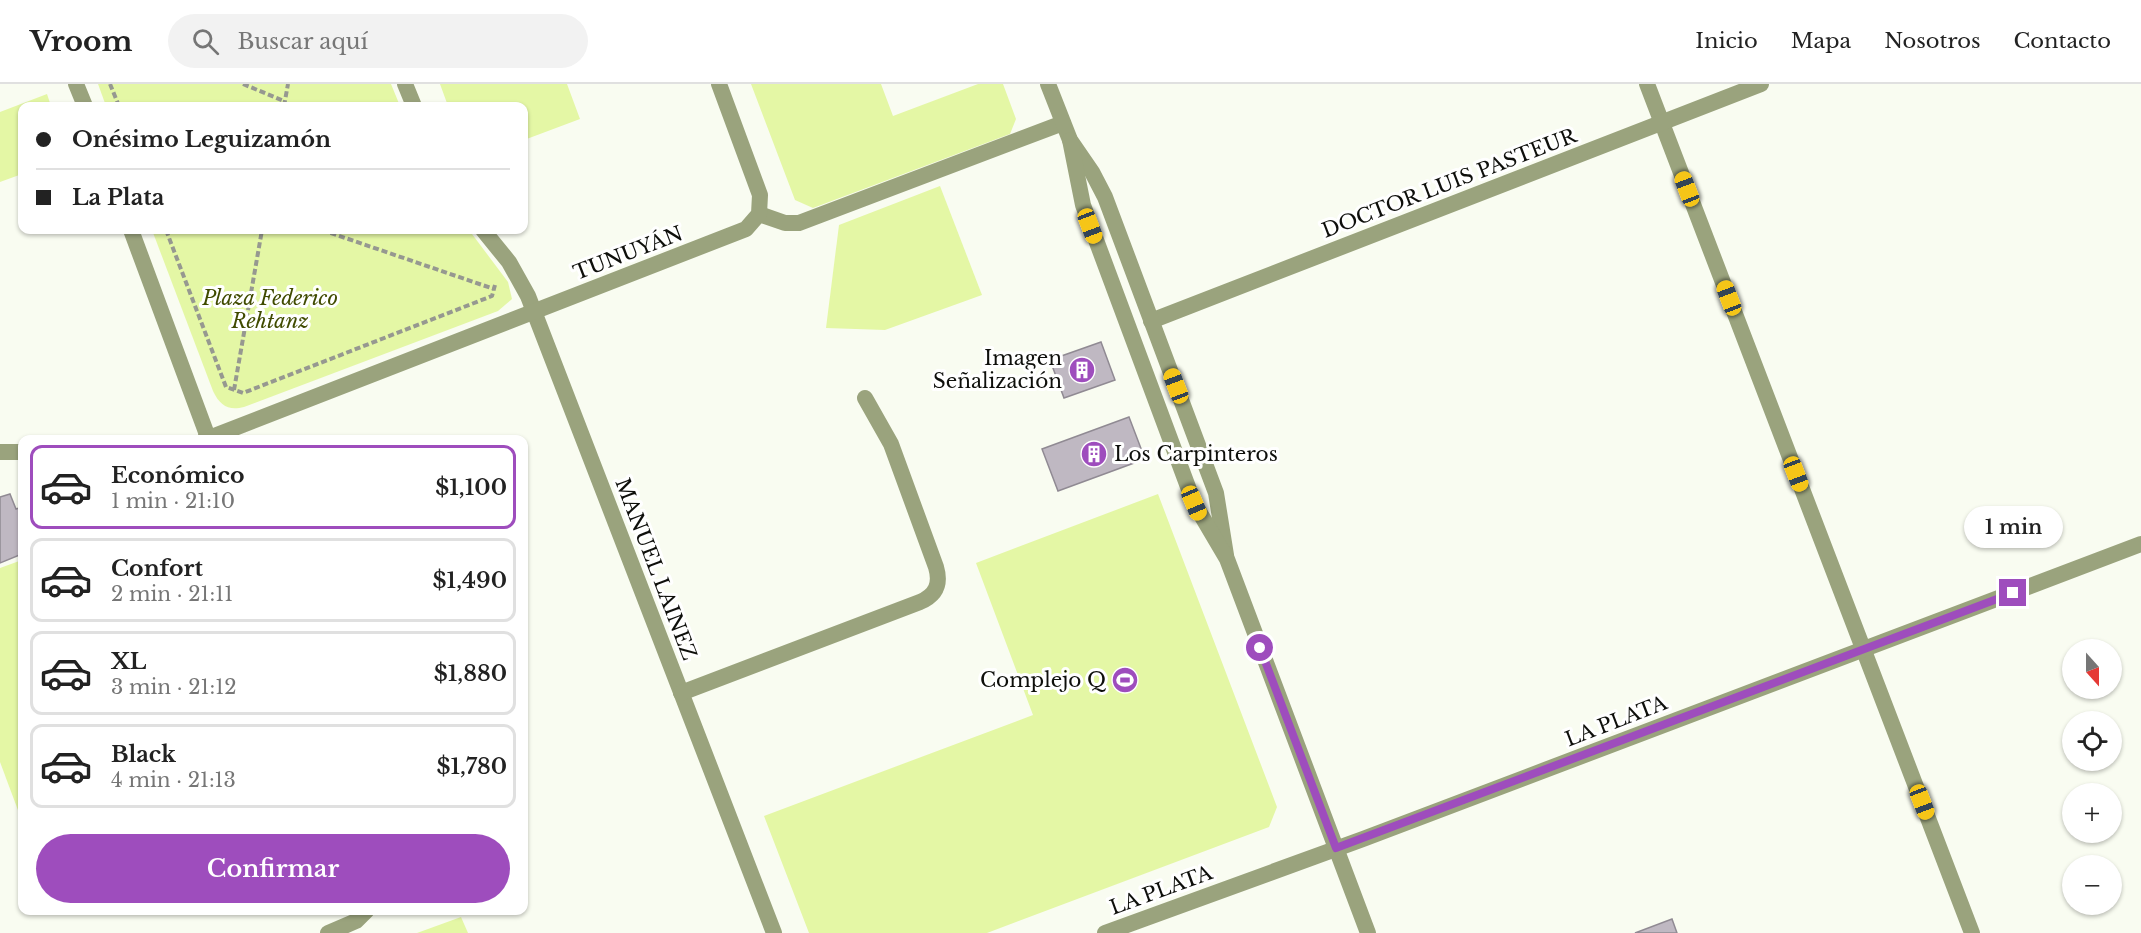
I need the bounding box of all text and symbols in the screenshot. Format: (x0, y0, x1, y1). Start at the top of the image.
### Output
search box (168, 14, 588, 68)
text: Vroom (30, 24, 132, 59)
icon: search (189, 25, 222, 58)
text: Buscar aquí (237, 28, 368, 55)
text: Inicio (1695, 28, 1758, 54)
text: Mapa (1791, 28, 1851, 54)
text: Nosotros (1884, 28, 1980, 54)
text: Contacto (2013, 28, 2111, 54)
street label: DOCTOR LUIS PASTEUR (1318, 123, 1581, 243)
text: Onésimo Leguizamón (72, 126, 331, 153)
car (1672, 169, 1702, 209)
text: La Plata (72, 184, 164, 211)
car (1075, 206, 1105, 246)
street label: TUNUYÁN (570, 220, 686, 285)
car (1714, 278, 1744, 318)
park label: Plaza Federico Rehtanz (201, 286, 338, 333)
place label: Imagen Señalización (933, 346, 1062, 393)
building icon: Imagen Señalización (1067, 355, 1097, 385)
car (1161, 366, 1191, 406)
building icon: Los Carpinteros (1079, 439, 1109, 469)
place label: Los Carpinteros (1114, 442, 1278, 466)
car (1781, 454, 1811, 494)
icon: car (39, 460, 93, 514)
text: Económico (111, 462, 244, 489)
text: $1,100 (435, 474, 507, 501)
street label: MANUEL LAINEZ (610, 475, 702, 663)
car (1179, 483, 1209, 523)
text: 1 min · 21:10 (111, 489, 235, 513)
callout: 1 min (1964, 506, 2062, 548)
text: 1 min (1985, 515, 2042, 539)
icon: car (39, 553, 93, 607)
text: Confort (111, 555, 203, 582)
text: $1,490 (433, 567, 507, 594)
route end (1999, 579, 2026, 606)
text: 2 min · 21:11 (111, 582, 233, 606)
route start (1246, 634, 1273, 661)
north arrow (2062, 639, 2122, 699)
map controls (2062, 639, 2122, 915)
icon: car (39, 646, 93, 700)
text: XL (111, 648, 146, 675)
text: $1,880 (434, 660, 507, 687)
sports icon: Complejo Q (1110, 665, 1140, 695)
place label: Complejo Q (980, 668, 1106, 692)
text: 3 min · 21:12 (111, 675, 236, 699)
street label: LA PLATA (1562, 690, 1671, 751)
button: locate (2062, 711, 2122, 771)
icon: car (39, 739, 93, 793)
text: Black (111, 741, 176, 768)
text: $1,780 (436, 753, 507, 780)
text: 4 min · 21:13 (111, 768, 236, 792)
car (1907, 782, 1937, 822)
button: + (2062, 783, 2122, 843)
button: Confirmar (36, 834, 510, 903)
button: − (2062, 855, 2122, 915)
street label: LA PLATA (1107, 860, 1216, 920)

